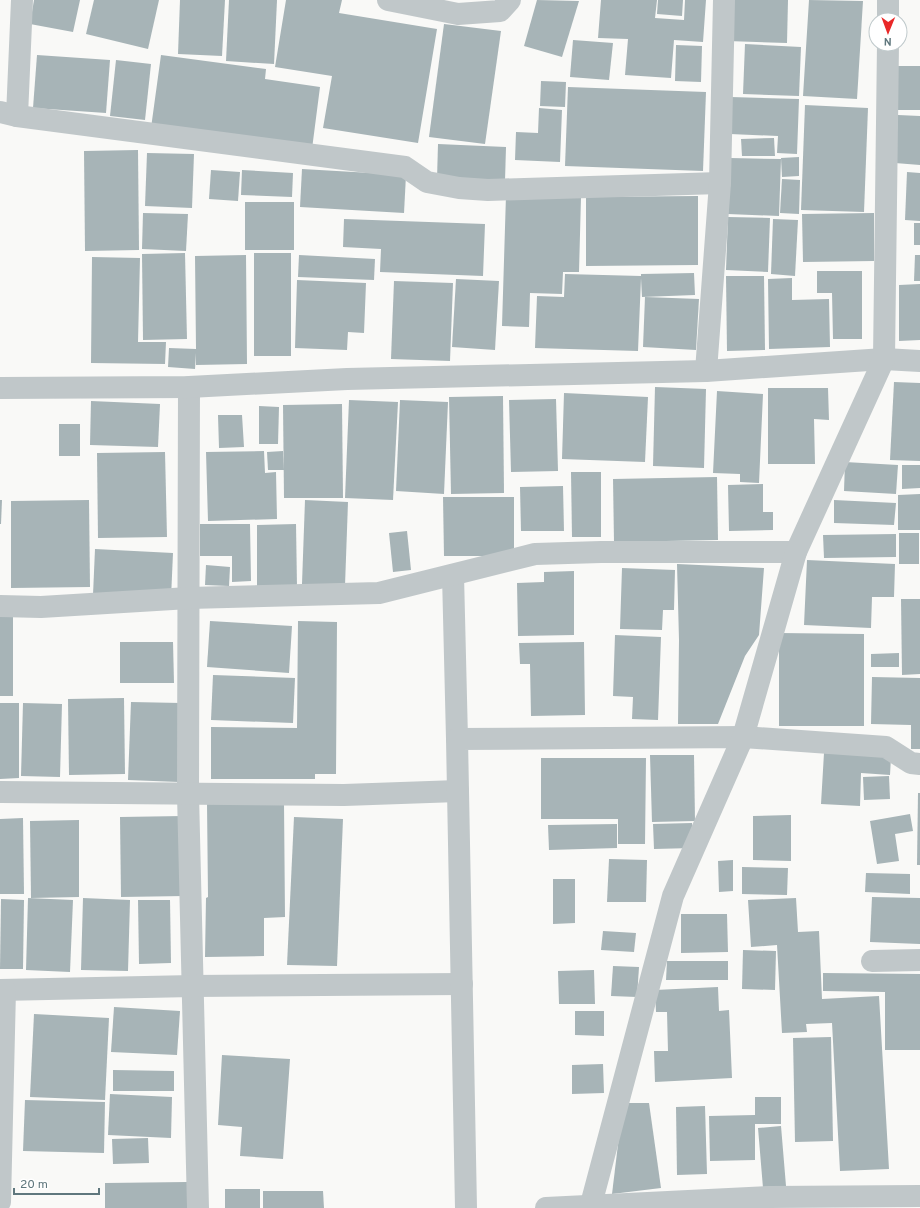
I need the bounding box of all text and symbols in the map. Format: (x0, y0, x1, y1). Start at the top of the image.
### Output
north arrow (868, 12, 908, 52)
text: N (884, 34, 892, 48)
scale bar (14, 1170, 99, 1196)
text: 20 m (20, 1177, 48, 1193)

